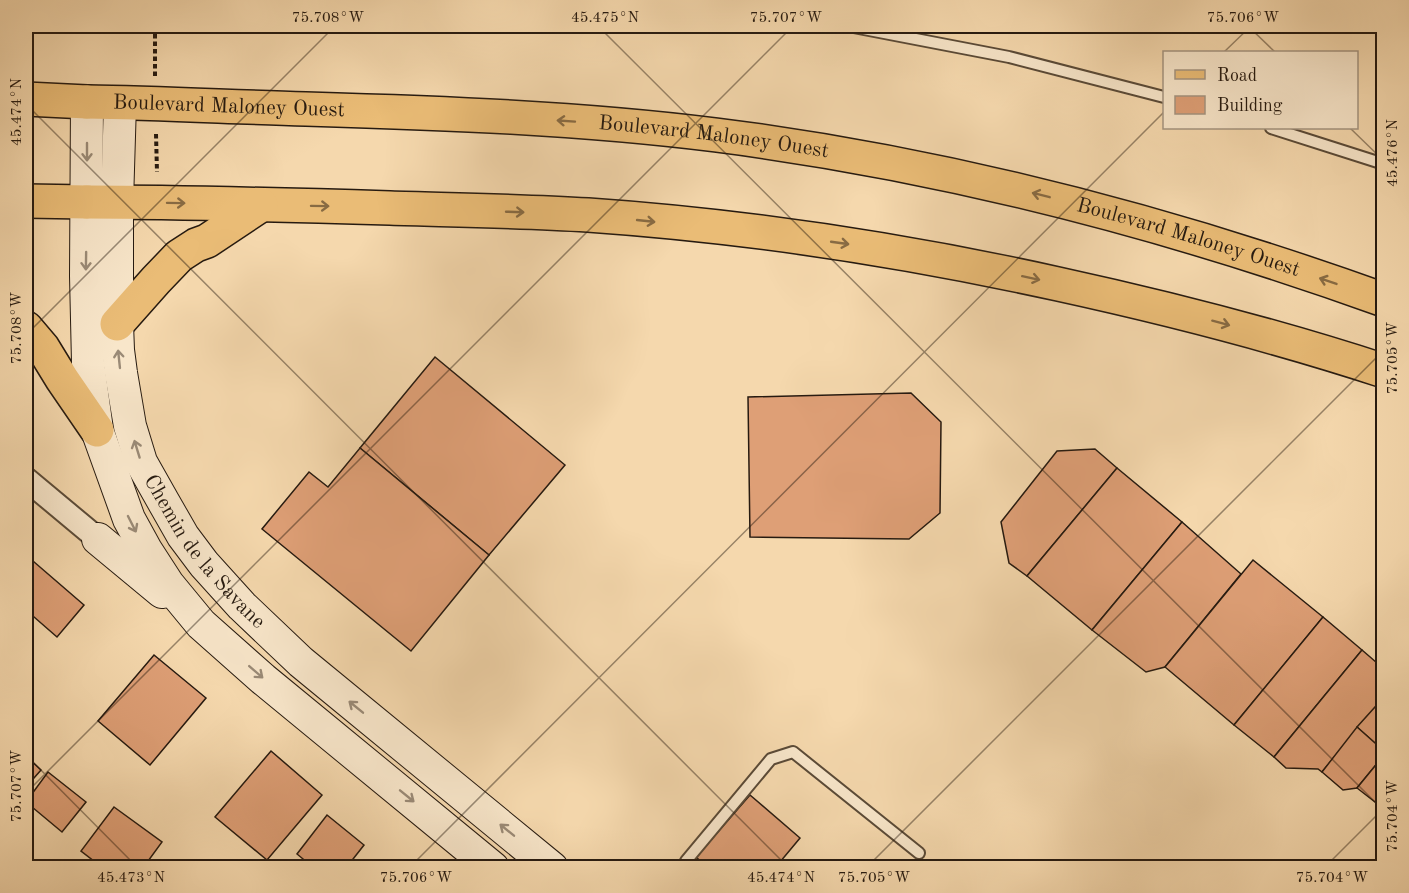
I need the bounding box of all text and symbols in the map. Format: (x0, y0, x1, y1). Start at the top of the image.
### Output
text: 75.708°W (292, 11, 364, 26)
text: 45.475°N (571, 11, 639, 26)
text: 75.707°W (750, 11, 822, 26)
text: 75.706°W (1207, 11, 1279, 26)
legend (1163, 51, 1358, 129)
text: Road (1217, 67, 1257, 85)
text: 45.474°N (10, 78, 25, 146)
street label: Boulevard Maloney Ouest (113, 92, 345, 121)
text: Building (1217, 97, 1283, 115)
street label: Boulevard Maloney Ouest (598, 113, 830, 162)
one-way arrow (556, 115, 576, 126)
text: 45.476°N (1386, 119, 1401, 187)
one-way arrow (81, 142, 93, 162)
one-way arrow (1032, 189, 1051, 201)
street label: Boulevard Maloney Ouest (1074, 195, 1303, 281)
one-way arrow (165, 197, 185, 209)
one-way arrow (309, 200, 329, 212)
one-way arrow (504, 207, 524, 218)
one-way arrow (635, 216, 655, 227)
one-way arrow (829, 237, 849, 248)
one-way arrow (80, 250, 92, 270)
one-way arrow (1021, 273, 1041, 284)
one-way arrow (1319, 275, 1338, 286)
text: 75.708°W (10, 292, 25, 364)
one-way arrow (1211, 317, 1230, 329)
text: 75.705°W (1386, 322, 1401, 394)
one-way arrow (113, 350, 124, 369)
one-way arrow (131, 440, 142, 459)
street label: Chemin de la Savane (140, 471, 269, 633)
one-way arrow (126, 515, 138, 532)
one-way arrow (248, 665, 263, 679)
one-way arrow (348, 700, 364, 713)
text: 75.707°W (10, 750, 25, 822)
text: 75.704°W (1386, 780, 1401, 852)
one-way arrow (398, 790, 414, 803)
one-way arrow (499, 824, 515, 837)
text: 45.473°N (97, 871, 165, 886)
text: 75.706°W (380, 871, 452, 886)
text: 45.474°N (747, 871, 815, 886)
text: 75.705°W (838, 871, 910, 886)
text: 75.704°W (1296, 871, 1368, 886)

